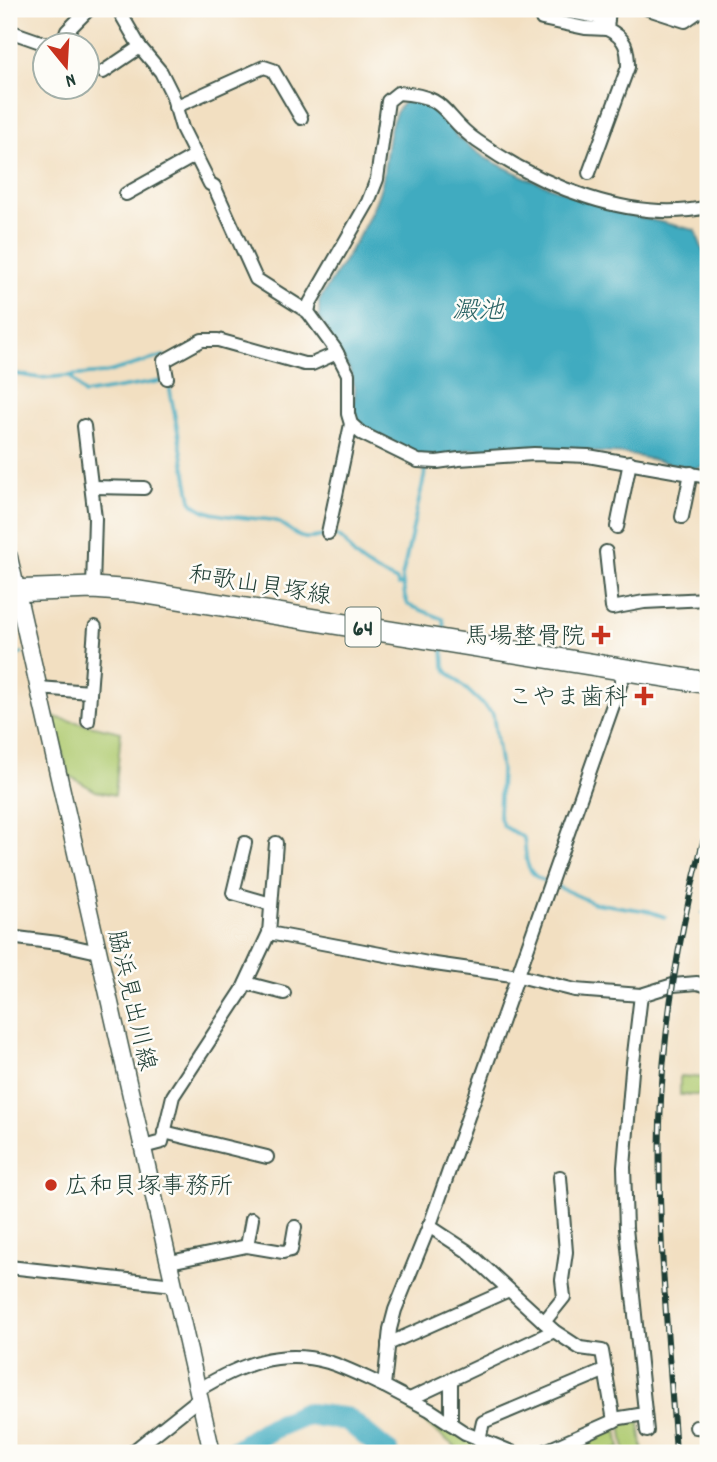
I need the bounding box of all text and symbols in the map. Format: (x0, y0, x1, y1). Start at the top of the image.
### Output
north arrow (32, 32, 102, 102)
text: N (62, 65, 79, 93)
water label: 澱池 (452, 294, 505, 331)
street label: 和歌山貝塚線 (186, 559, 333, 615)
road number: 64 (346, 608, 380, 646)
place label: 馬場整骨院 (465, 621, 585, 655)
marker: 馬場整骨院 (591, 625, 611, 645)
place label: こやま歯科 (508, 682, 628, 716)
marker: こやま歯科 (634, 686, 654, 706)
street label: 脇浜見出川線 (97, 927, 163, 1075)
place label: 広和貝塚事務所 (65, 1171, 233, 1205)
marker: 広和貝塚事務所 (43, 1177, 59, 1193)

